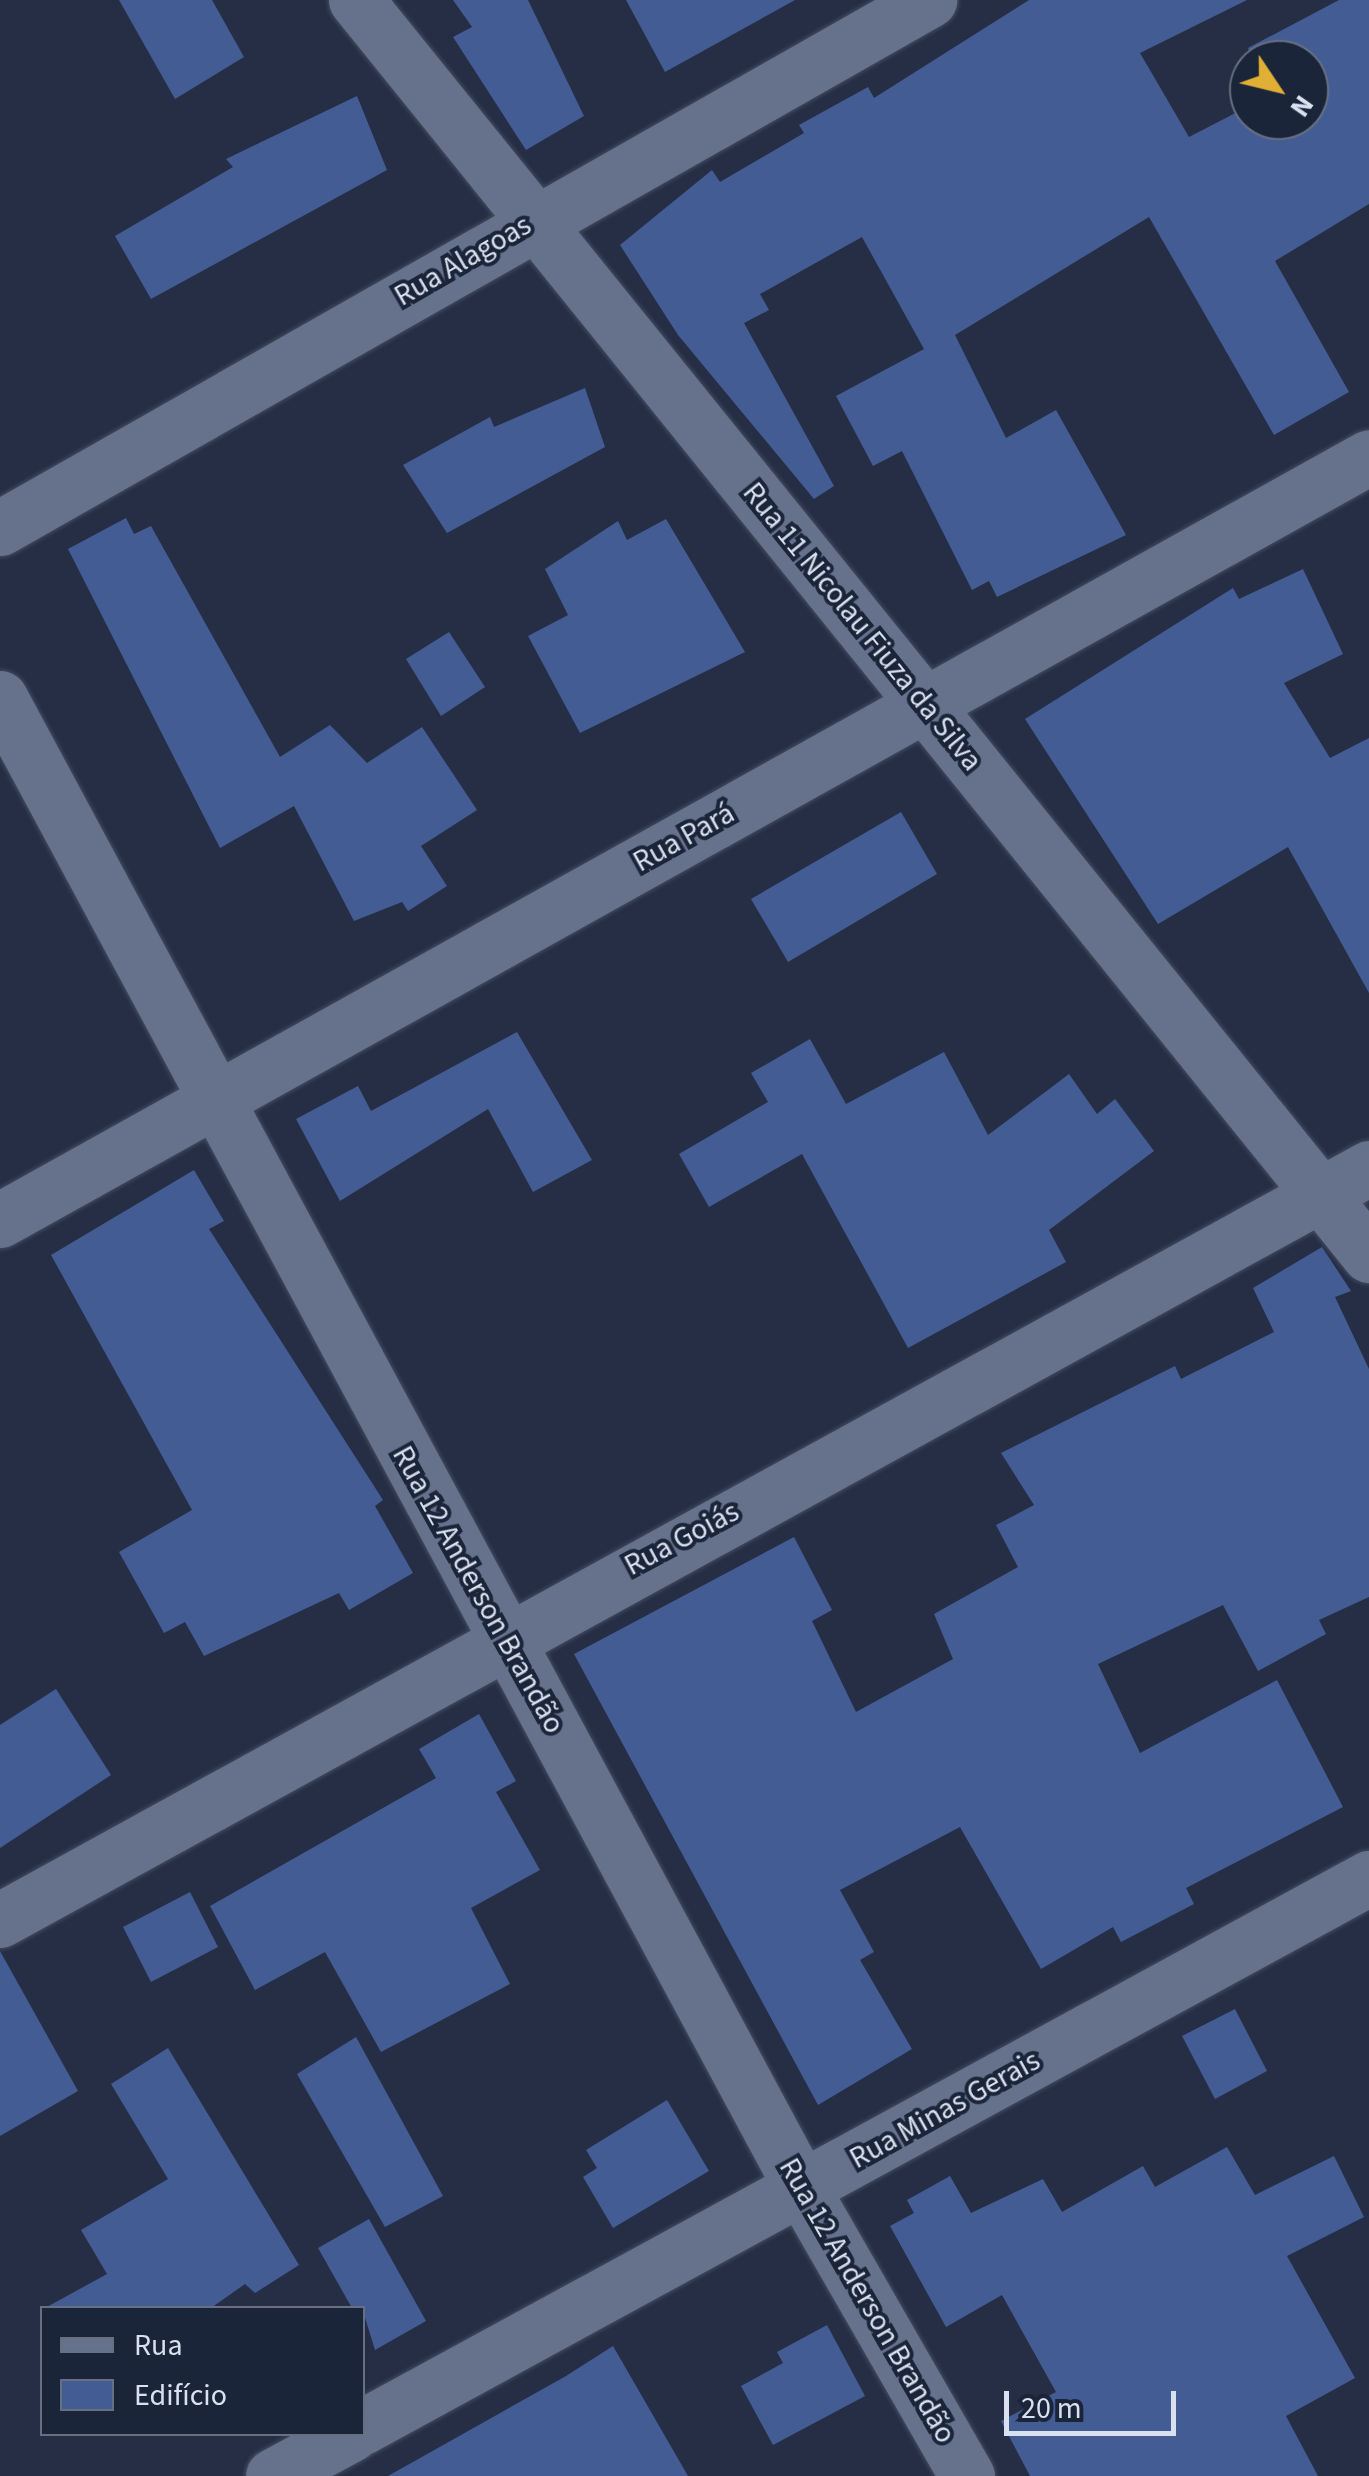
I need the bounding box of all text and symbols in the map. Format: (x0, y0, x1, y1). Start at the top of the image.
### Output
north arrow (1229, 40, 1329, 140)
text: N (1280, 87, 1324, 125)
street label: Rua Alagoas (388, 207, 538, 315)
street label: Rua 11 Nicolau Fiuza da Silva (735, 476, 989, 778)
street label: Rua Pará (627, 796, 741, 880)
street label: Rua 12 Anderson Brandão (384, 1440, 572, 1740)
street label: Rua Goiás (619, 1494, 745, 1584)
street label: Rua Minas Gerais (844, 2043, 1046, 2177)
street label: Rua 12 Anderson Brandão (771, 2152, 963, 2450)
legend (40, 2306, 365, 2436)
text: Rua (134, 2324, 183, 2367)
scale bar (1009, 2371, 1182, 2433)
text: Edifício (134, 2374, 227, 2417)
text: 20 m (1021, 2387, 1082, 2430)

